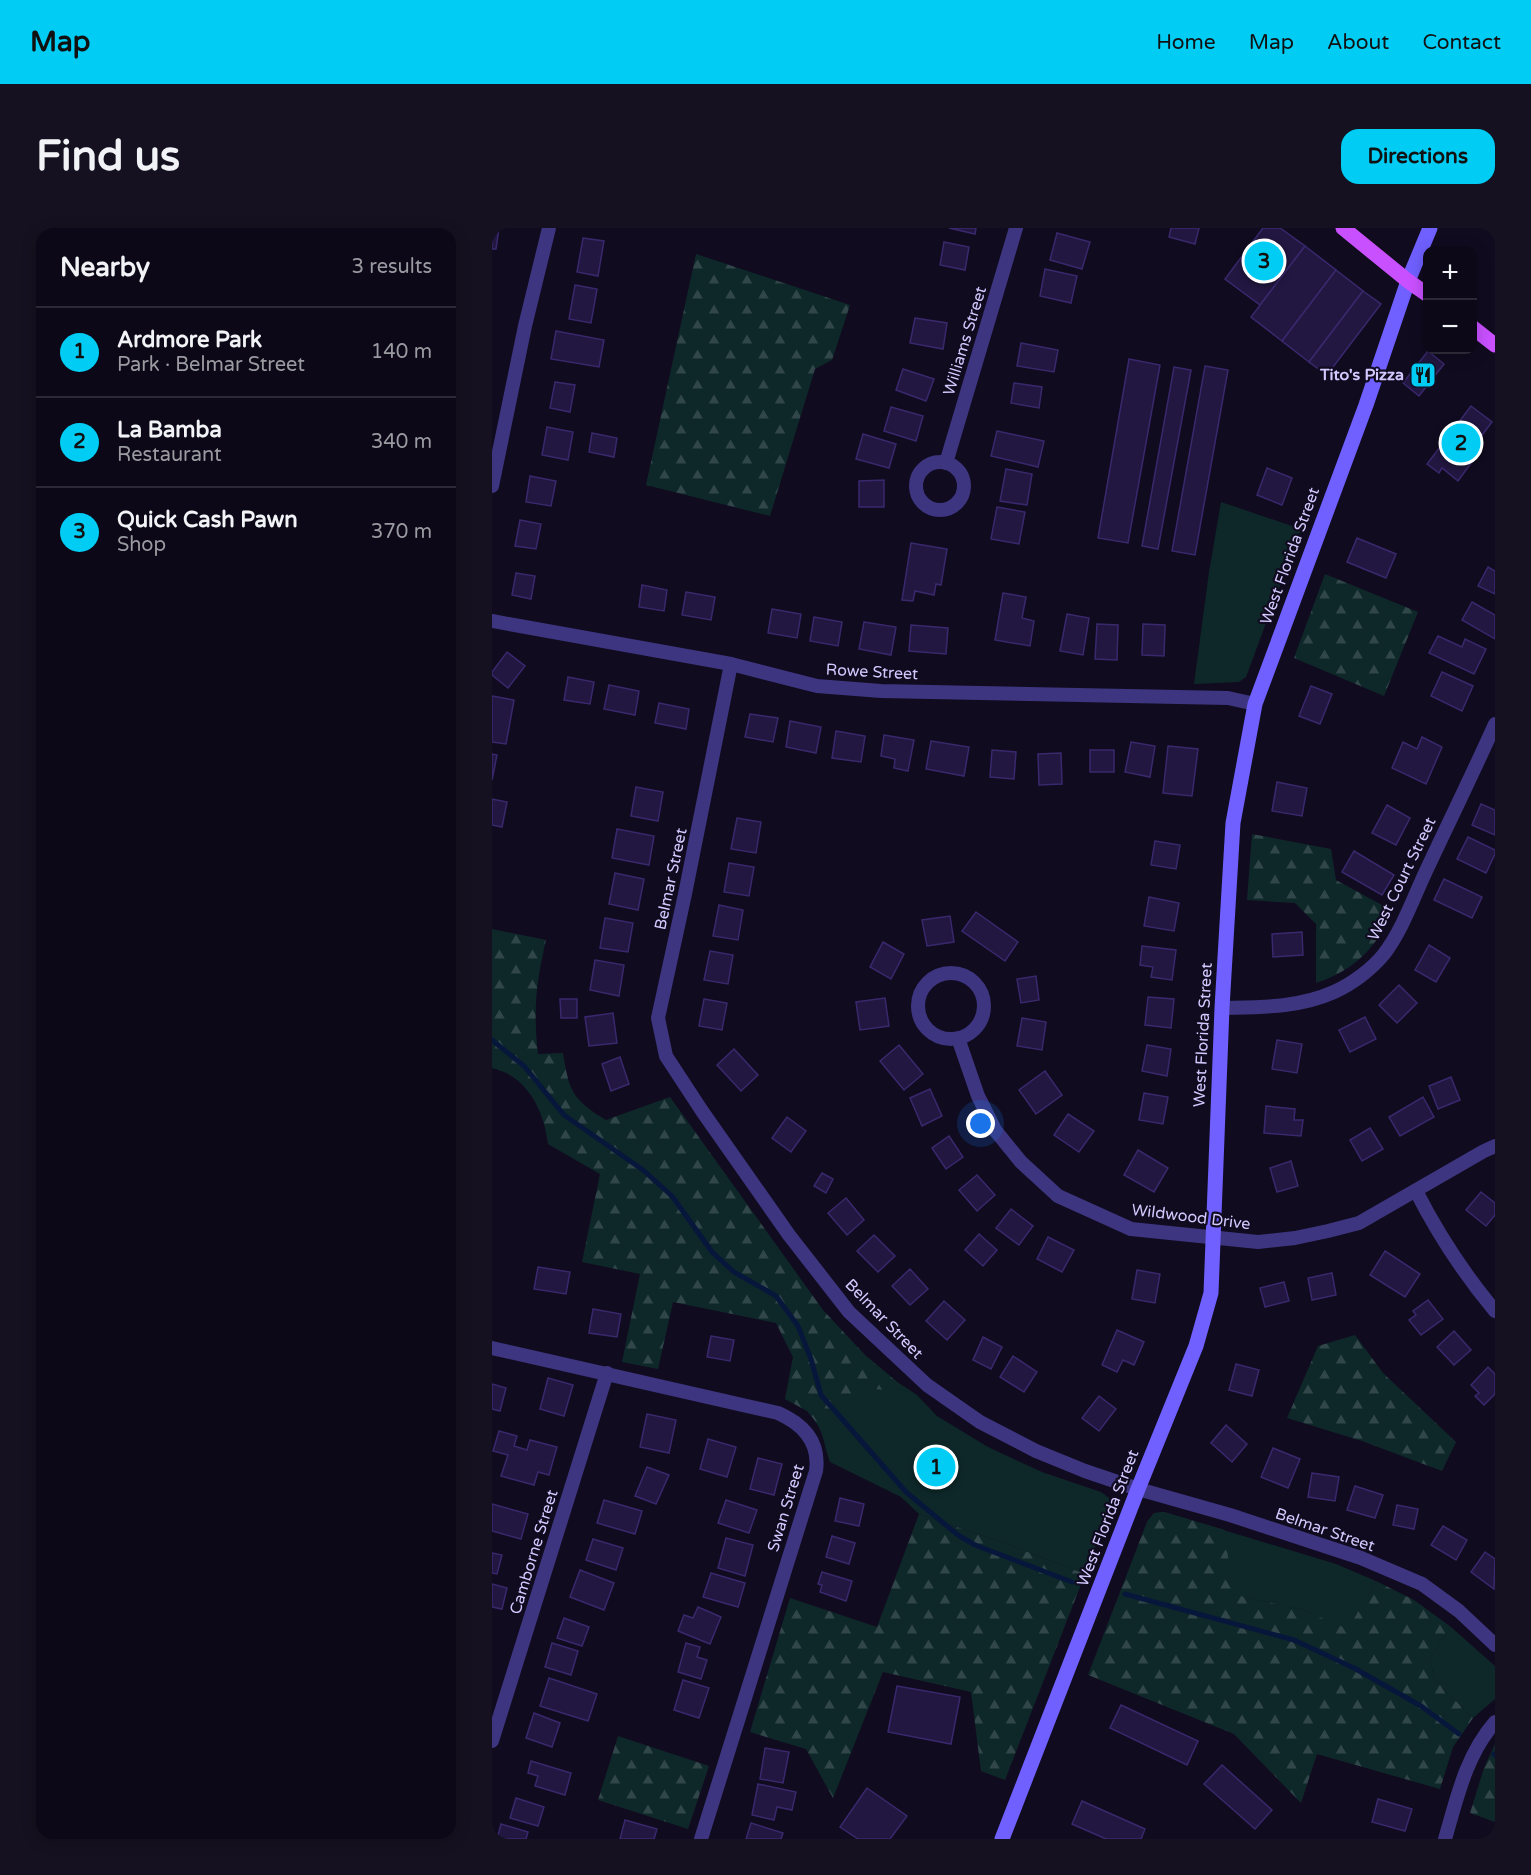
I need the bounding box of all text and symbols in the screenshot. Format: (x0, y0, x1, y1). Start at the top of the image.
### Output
text: Map (30, 25, 90, 59)
text: Home (1156, 30, 1216, 55)
text: Map (1249, 30, 1294, 55)
text: About (1327, 30, 1389, 55)
text: Contact (1422, 30, 1501, 55)
button: Directions (1341, 129, 1495, 184)
text: Find us (36, 131, 180, 182)
pin: 3 (1244, 238, 1284, 284)
map controls (1423, 246, 1477, 354)
button: + (1423, 246, 1477, 300)
text: Nearby (60, 252, 150, 283)
text: 3 results (352, 255, 432, 279)
street label: Williams Street (939, 284, 991, 398)
button: − (1423, 300, 1477, 354)
text: Ardmore Park (117, 327, 262, 353)
text: 1 (73, 340, 86, 364)
text: 140 m (371, 340, 432, 364)
text: Park · Belmar Street (117, 353, 305, 377)
restaurant icon: Tito's Pizza (1408, 360, 1438, 390)
place label: Tito's Pizza (1319, 365, 1404, 385)
text: La Bamba (117, 417, 222, 443)
pin: 2 (1442, 420, 1480, 466)
text: 2 (73, 430, 86, 454)
text: 340 m (371, 430, 432, 454)
text: Restaurant (117, 443, 222, 467)
street label: West Florida Street (1256, 485, 1324, 627)
text: Quick Cash Pawn (117, 507, 298, 533)
text: 3 (73, 520, 86, 544)
text: 370 m (371, 520, 432, 544)
text: Shop (117, 533, 166, 557)
street label: Rowe Street (825, 660, 919, 684)
street label: West Court Street (1363, 814, 1441, 944)
street label: Belmar Street (650, 826, 692, 932)
street label: West Florida Street (1189, 962, 1217, 1108)
your location (966, 1109, 995, 1138)
street label: Wildwood Drive (1130, 1200, 1252, 1234)
street label: Belmar Street (841, 1275, 927, 1363)
pin: 1 (916, 1444, 956, 1490)
street label: West Florida Street (1073, 1447, 1143, 1589)
street label: Swan Street (763, 1462, 809, 1554)
street label: Camborne Street (506, 1487, 562, 1617)
street label: Belmar Street (1273, 1504, 1377, 1556)

